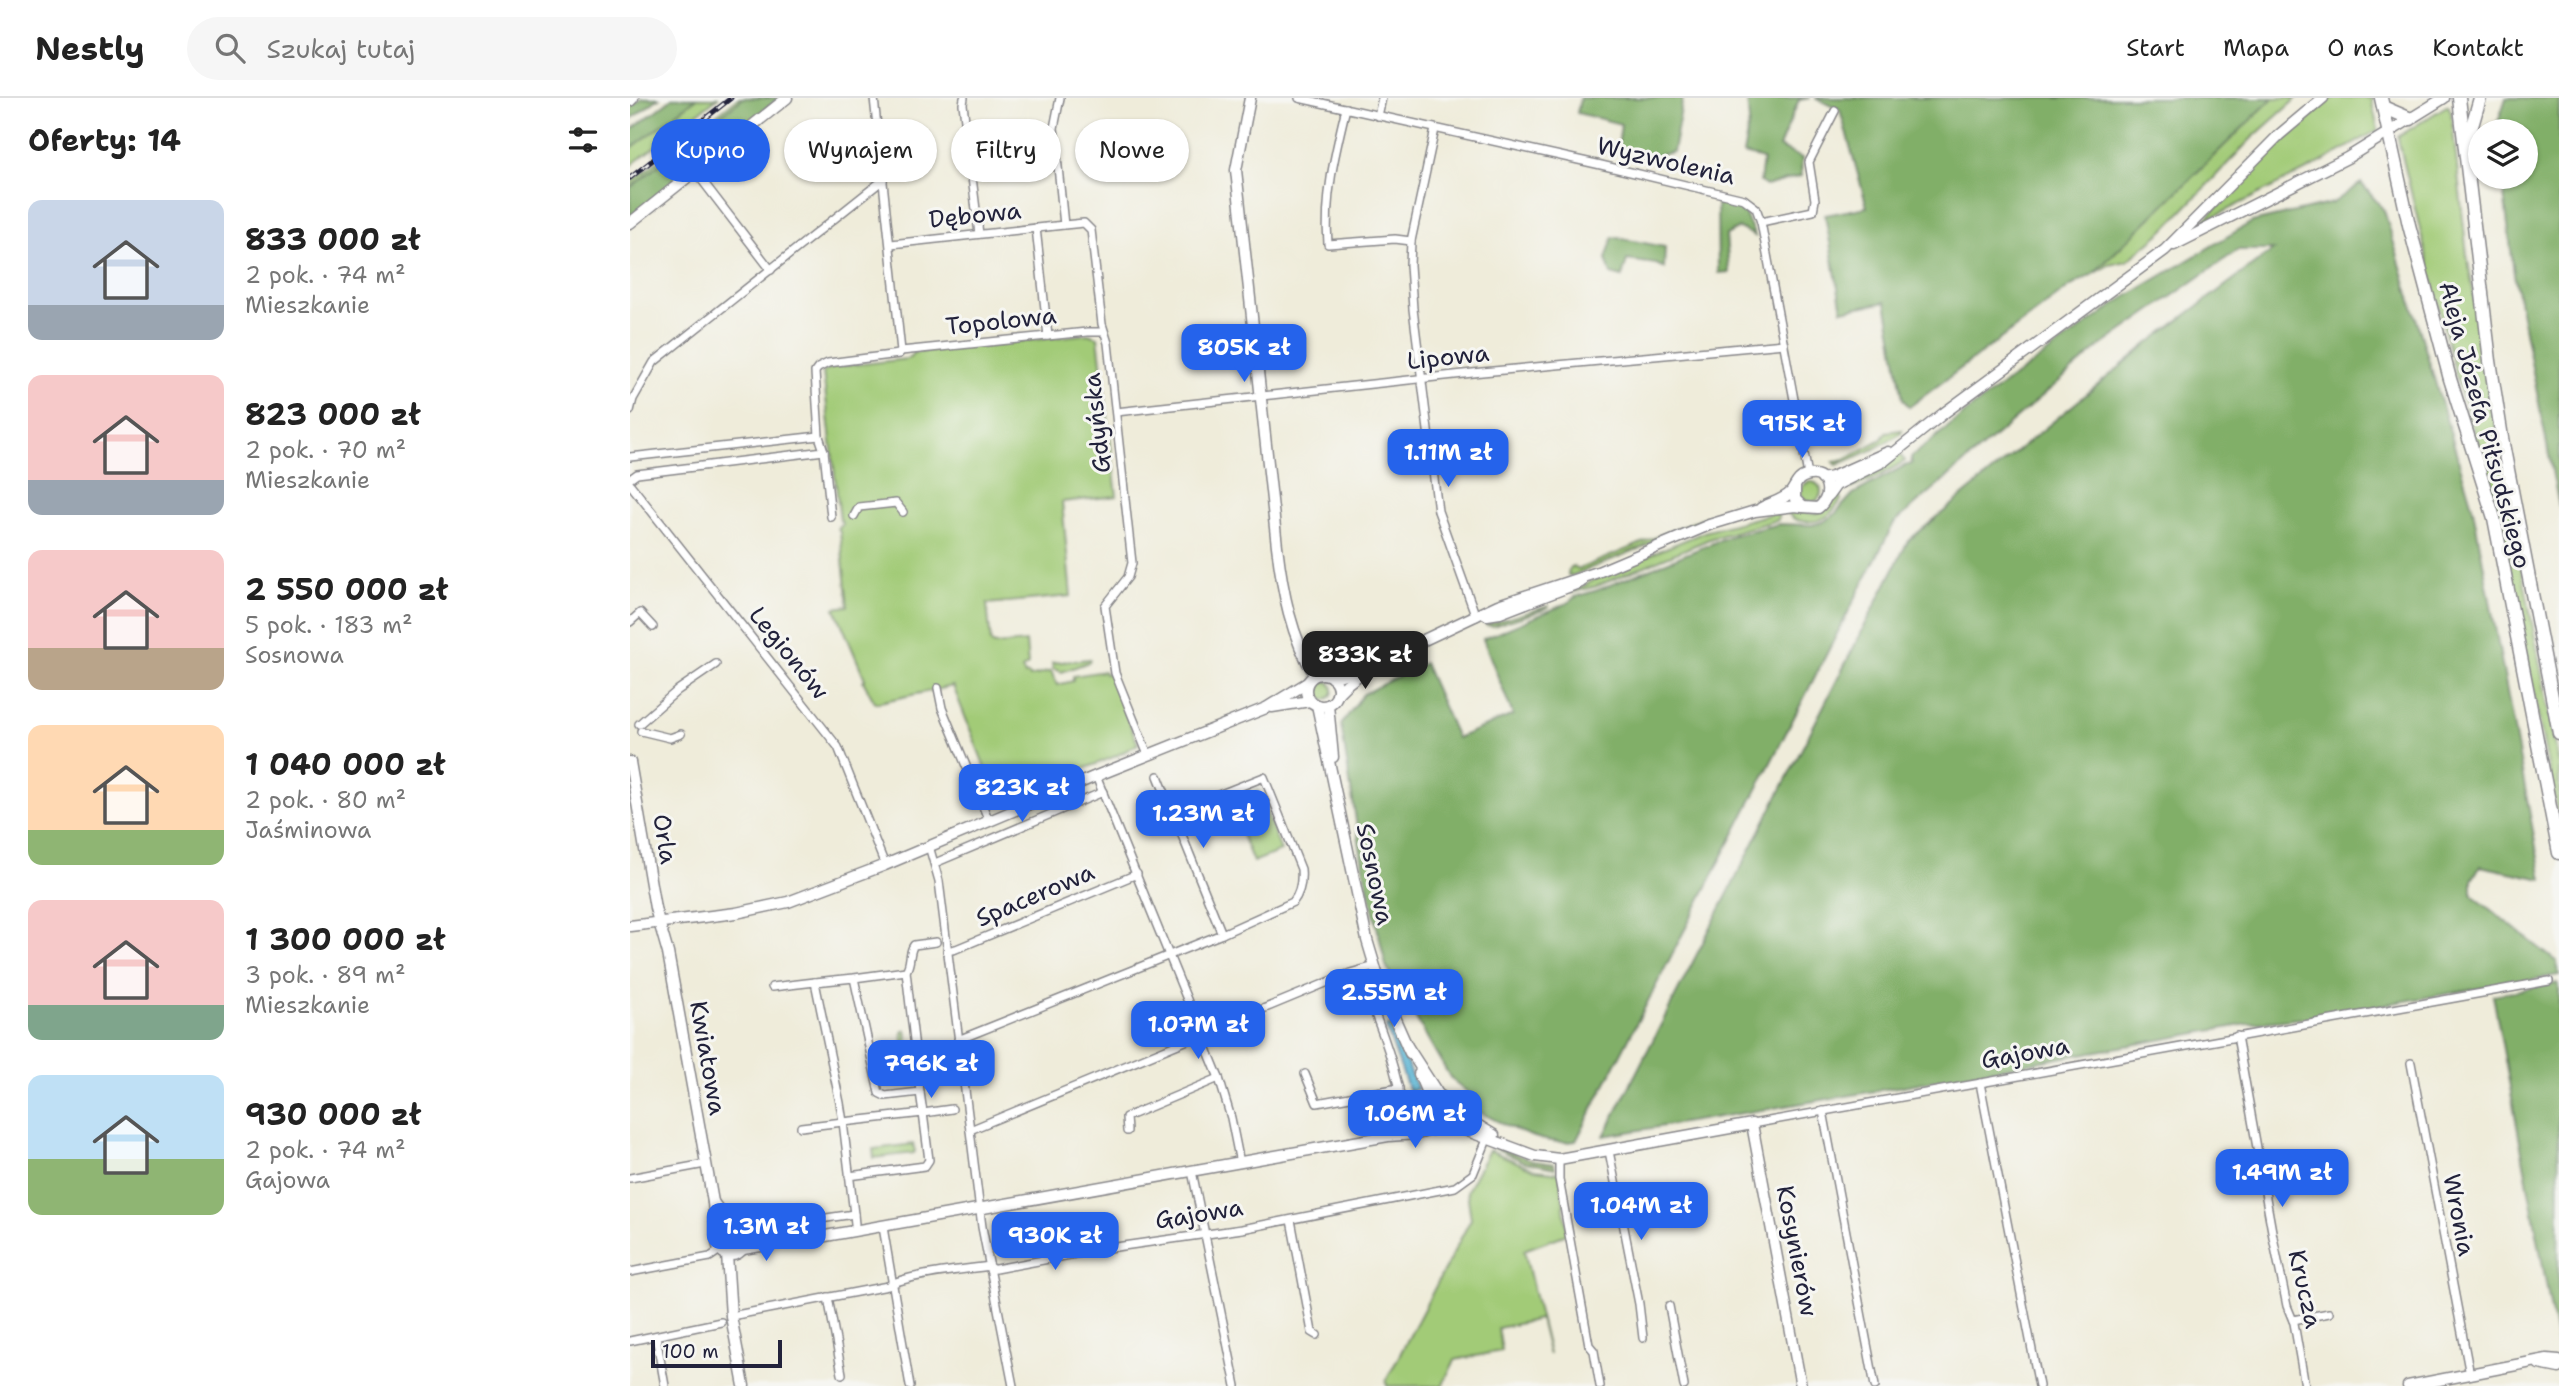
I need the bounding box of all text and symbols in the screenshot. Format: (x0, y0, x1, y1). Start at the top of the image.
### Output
search box (187, 17, 677, 80)
text: Nestly (35, 26, 145, 71)
icon: search (211, 29, 249, 67)
text: Szukaj tutaj (267, 31, 415, 66)
text: Start (2126, 32, 2185, 64)
text: Mapa (2223, 32, 2289, 64)
text: O nas (2327, 32, 2394, 64)
text: Kontakt (2432, 32, 2524, 64)
chip: Kupno (651, 119, 770, 182)
chip: Wynajem (784, 119, 937, 182)
chip: Filtry (951, 119, 1061, 182)
chip: Nowe (1075, 119, 1189, 182)
map controls (2468, 119, 2538, 189)
button: layers (2468, 119, 2538, 189)
text: Oferty: 14 (28, 120, 181, 161)
icon: filters (564, 121, 602, 159)
street label: Wyzwolenia (1594, 130, 1738, 192)
street label: Dębowa (927, 194, 1023, 236)
text: 833 000 zł (245, 219, 421, 260)
icon: home (84, 228, 168, 312)
text: 2 pok. · 74 m² (245, 260, 406, 290)
street label: Aleja Józefa Piłsudskiego (2431, 278, 2539, 572)
text: Mieszkanie (245, 290, 370, 320)
street label: Topolowa (944, 299, 1058, 343)
pin: 805K zł (1179, 324, 1309, 384)
text: 805K zł (1197, 332, 1291, 362)
street label: Lipowa (1405, 337, 1491, 377)
street label: Gdyńska (1076, 371, 1118, 475)
text: 823 000 zł (245, 394, 421, 435)
pin: 915K zł (1737, 400, 1867, 460)
icon: home (84, 403, 168, 487)
text: 915K zł (1758, 408, 1846, 438)
pin: 1.11M zł (1376, 430, 1520, 489)
text: 2 pok. · 70 m² (245, 435, 406, 465)
text: 1.11M zł (1404, 437, 1492, 467)
text: Mieszkanie (245, 465, 370, 495)
text: 2 550 000 zł (245, 569, 448, 610)
icon: home (84, 578, 168, 662)
street label: Legionów (742, 600, 836, 706)
text: 5 pok. · 183 m² (245, 610, 413, 640)
pin: 833K zł (1300, 632, 1430, 691)
text: 833K zł (1318, 639, 1412, 669)
text: Sosnowa (245, 640, 344, 670)
text: 1 040 000 zł (245, 744, 446, 785)
icon: home (84, 753, 168, 837)
pin: 823K zł (957, 764, 1087, 824)
text: 823K zł (975, 772, 1069, 802)
text: 2 pok. · 80 m² (245, 785, 406, 815)
pin: 1.23M zł (1131, 790, 1275, 850)
text: 1.23M zł (1152, 798, 1254, 828)
street label: Orla (645, 812, 685, 866)
text: Jaśminowa (245, 815, 371, 845)
street label: Sosnowa (1349, 820, 1401, 928)
street label: Spacerowa (971, 856, 1099, 934)
text: 1 300 000 zł (245, 919, 446, 960)
icon: home (84, 928, 168, 1012)
text: 3 pok. · 89 m² (245, 960, 406, 990)
pin: 2.55M zł (1322, 970, 1466, 1029)
text: 2.55M zł (1341, 977, 1447, 1007)
text: Mieszkanie (245, 990, 370, 1020)
street label: Kwiatowa (682, 998, 734, 1118)
pin: 1.07M zł (1126, 1002, 1270, 1061)
text: 1.07M zł (1147, 1009, 1249, 1039)
street label: Gajowa (1979, 1030, 2072, 1076)
pin: 796K zł (866, 1040, 996, 1100)
text: 796K zł (884, 1048, 978, 1078)
pin: 1.06M zł (1343, 1090, 1487, 1150)
text: 930 000 zł (245, 1094, 421, 1135)
text: 1.06M zł (1364, 1098, 1466, 1128)
icon: home (84, 1103, 168, 1187)
text: 2 pok. · 74 m² (245, 1135, 406, 1165)
pin: 1.49M zł (2210, 1150, 2354, 1209)
text: 1.49M zł (2232, 1157, 2332, 1187)
text: Gajowa (245, 1165, 330, 1195)
street label: Wronia (2435, 1171, 2483, 1259)
pin: 1.04M zł (1569, 1182, 1713, 1242)
street label: Kosynierów (1769, 1183, 1825, 1319)
text: 1.04M zł (1590, 1190, 1692, 1220)
street label: Gajowa (1153, 1191, 1245, 1237)
pin: 1.3M zł (701, 1204, 831, 1263)
text: 1.3M zł (723, 1211, 809, 1241)
pin: 930K zł (990, 1212, 1120, 1272)
text: 930K zł (1008, 1220, 1102, 1250)
street label: Krucza (2280, 1247, 2330, 1331)
scale bar (651, 1337, 782, 1369)
text: 100 m (662, 1339, 719, 1364)

